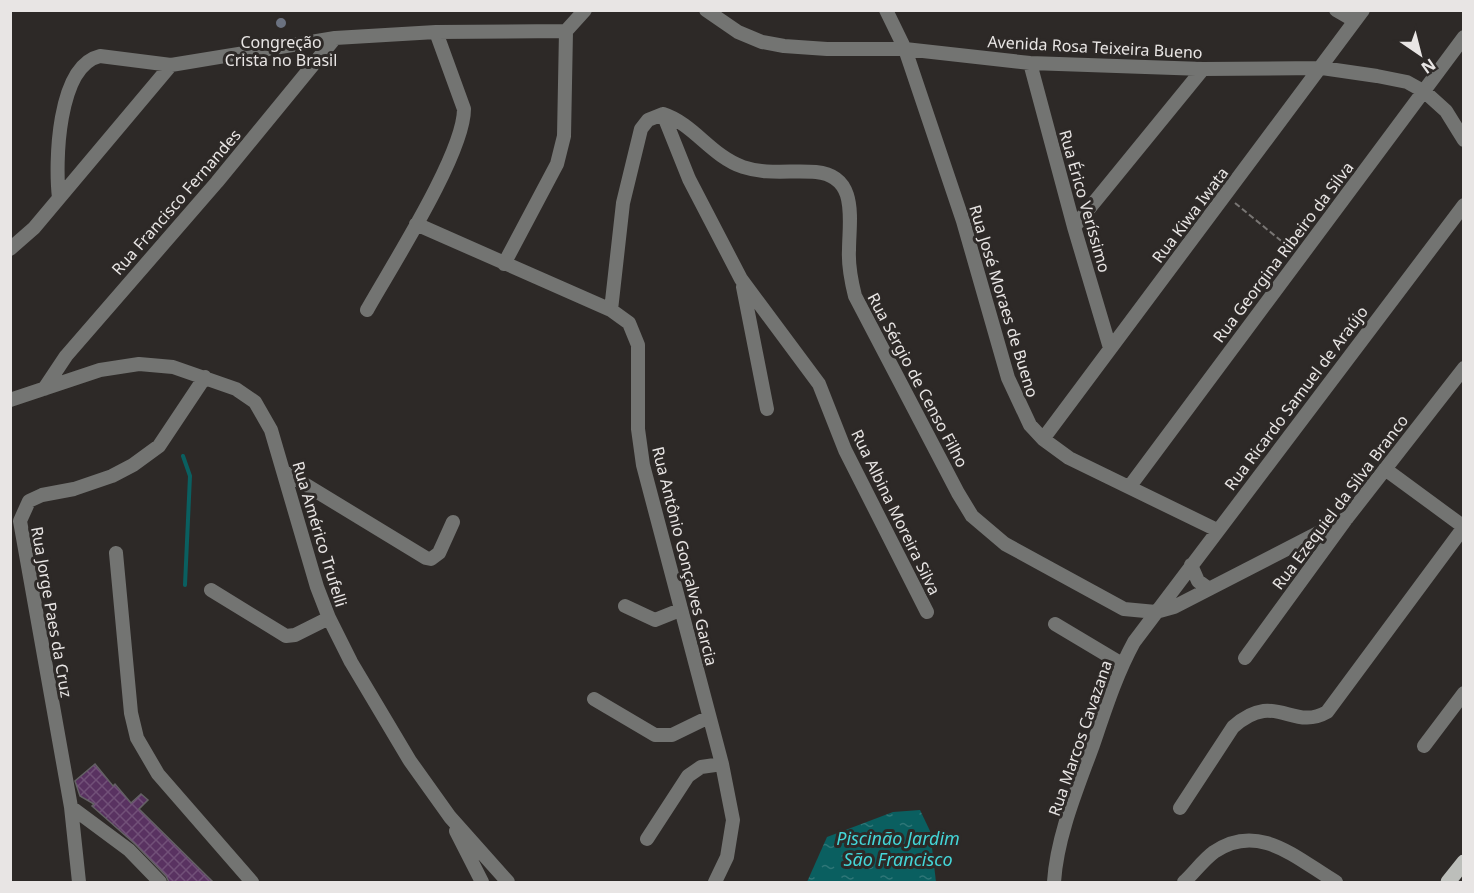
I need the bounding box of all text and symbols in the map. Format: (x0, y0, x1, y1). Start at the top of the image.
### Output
marker: Congreção Crista no Brasil (274, 16, 288, 30)
north arrow (1390, 24, 1450, 84)
street label: Avenida Rosa Teixeira Bueno (987, 30, 1203, 64)
place label: Congreção Crista no Brasil (225, 31, 337, 71)
text: N (1417, 54, 1440, 79)
street label: Rua Francisco Fernandes (106, 124, 246, 280)
street label: Rua Érico Veríssimo (1054, 127, 1116, 275)
street label: Rua Georgina Ribeiro da Silva (1208, 157, 1358, 347)
street label: Rua Kiwa Iwata (1147, 163, 1233, 267)
street label: Rua José Moraes de Bueno (964, 202, 1044, 400)
street label: Rua Sérgio de Censo Filho (863, 289, 973, 471)
street label: Rua Ricardo Samuel de Araújo (1219, 301, 1373, 495)
street label: Rua Ezequiel da Silva Branco (1267, 410, 1413, 594)
street label: Rua Albina Moreira Silva (846, 426, 946, 598)
street label: Rua Antônio Gonçalves Garcia (647, 444, 723, 668)
street label: Rua Américo Trufelli (287, 459, 353, 609)
street label: Rua Jorge Paes da Cruz (26, 525, 78, 699)
street label: Rua Marcos Cavazana (1043, 657, 1117, 819)
water label: Piscinão Jardim São Francisco (836, 826, 960, 871)

